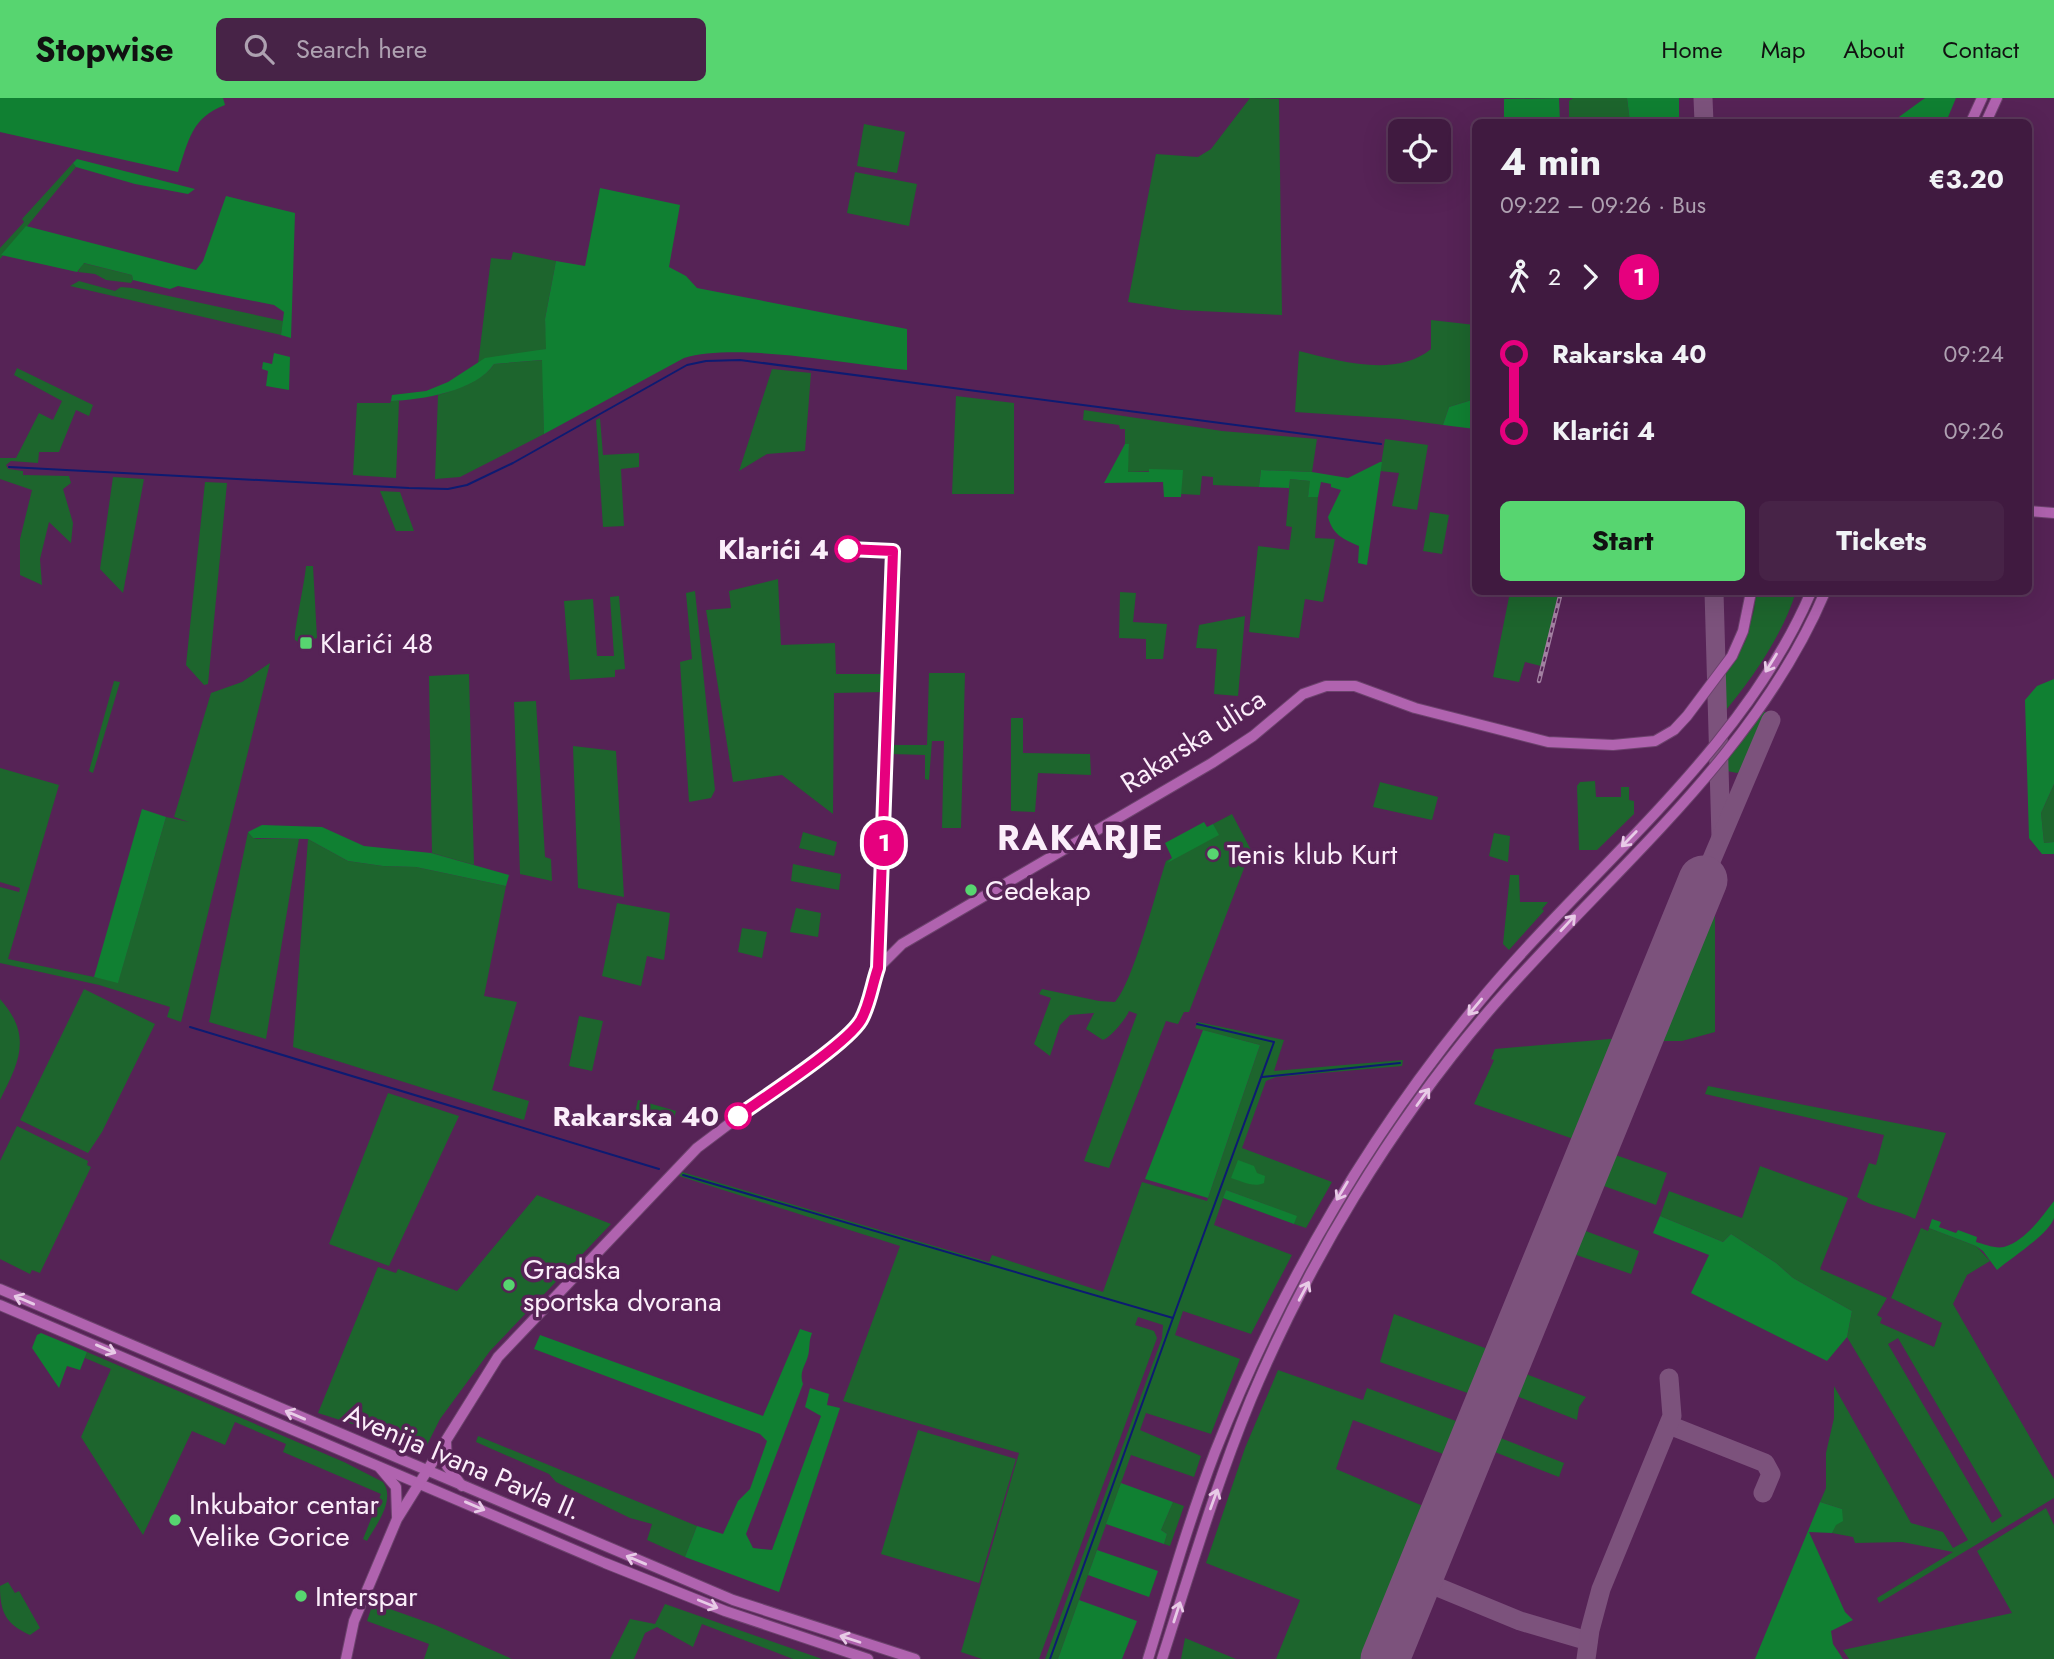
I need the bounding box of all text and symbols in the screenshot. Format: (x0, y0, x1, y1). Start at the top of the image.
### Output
search box (216, 18, 706, 81)
text: Stopwise (35, 26, 174, 73)
icon: search (240, 30, 278, 68)
text: Search here (296, 30, 427, 68)
text: Home (1661, 32, 1723, 67)
text: Map (1761, 32, 1805, 67)
text: About (1843, 32, 1904, 67)
text: Contact (1942, 32, 2019, 67)
map controls (1388, 119, 1451, 182)
button: locate (1388, 119, 1451, 182)
text: 4 min (1500, 134, 1601, 189)
text: €3.20 (1929, 160, 2004, 198)
text: 09:22 – 09:26 · Bus (1500, 188, 1706, 222)
icon: walk (1500, 258, 1538, 296)
icon: forward (1571, 258, 1609, 296)
text: 1 (1633, 259, 1645, 294)
text: 2 (1548, 260, 1561, 294)
text: Rakarska 40 (1552, 335, 1707, 373)
text: 09:24 (1944, 337, 2004, 371)
text: Klarići 4 (1552, 412, 1655, 450)
text: 09:26 (1944, 414, 2004, 448)
button: Start (1500, 501, 1745, 581)
button: Tickets (1759, 501, 2004, 581)
place label: Klarići 4 (718, 529, 829, 570)
marker: Klarići 4 (835, 536, 861, 562)
place label: Klarići 48 (320, 623, 433, 664)
marker: Klarići 48 (298, 635, 314, 651)
one-way arrow (1764, 652, 1778, 672)
street label: Rakarska ulica (1113, 679, 1273, 803)
district label: RAKARJE (997, 813, 1165, 863)
line badge: 1 (861, 820, 907, 866)
text: 1 (878, 825, 890, 860)
one-way arrow (1620, 830, 1637, 847)
place label: Tenis klub Kurt (1227, 834, 1397, 875)
marker: Tenis klub Kurt (1205, 846, 1221, 862)
place label: Cedekap (985, 870, 1091, 911)
marker: Cedekap (963, 882, 979, 898)
one-way arrow (1560, 915, 1577, 932)
one-way arrow (1467, 997, 1483, 1015)
one-way arrow (1416, 1088, 1430, 1107)
place label: Rakarska 40 (553, 1096, 719, 1137)
marker: Rakarska 40 (725, 1103, 751, 1129)
one-way arrow (1335, 1181, 1349, 1201)
place label: Gradska sportska dvorana (523, 1249, 722, 1322)
marker: Gradska sportska dvorana (501, 1277, 517, 1293)
one-way arrow (1297, 1281, 1311, 1301)
one-way arrow (14, 1292, 36, 1305)
one-way arrow (95, 1344, 116, 1357)
street label: Avenija Ivana Pavla II. (338, 1393, 588, 1531)
one-way arrow (284, 1408, 306, 1421)
place label: Inkubator centar Velike Gorice (189, 1484, 379, 1557)
one-way arrow (1208, 1489, 1221, 1511)
one-way arrow (464, 1501, 485, 1514)
marker: Inkubator centar Velike Gorice (167, 1512, 183, 1528)
one-way arrow (626, 1552, 648, 1565)
place label: Interspar (315, 1576, 418, 1617)
marker: Interspar (293, 1588, 309, 1604)
one-way arrow (697, 1599, 718, 1612)
one-way arrow (1172, 1601, 1184, 1623)
one-way arrow (839, 1631, 861, 1644)

